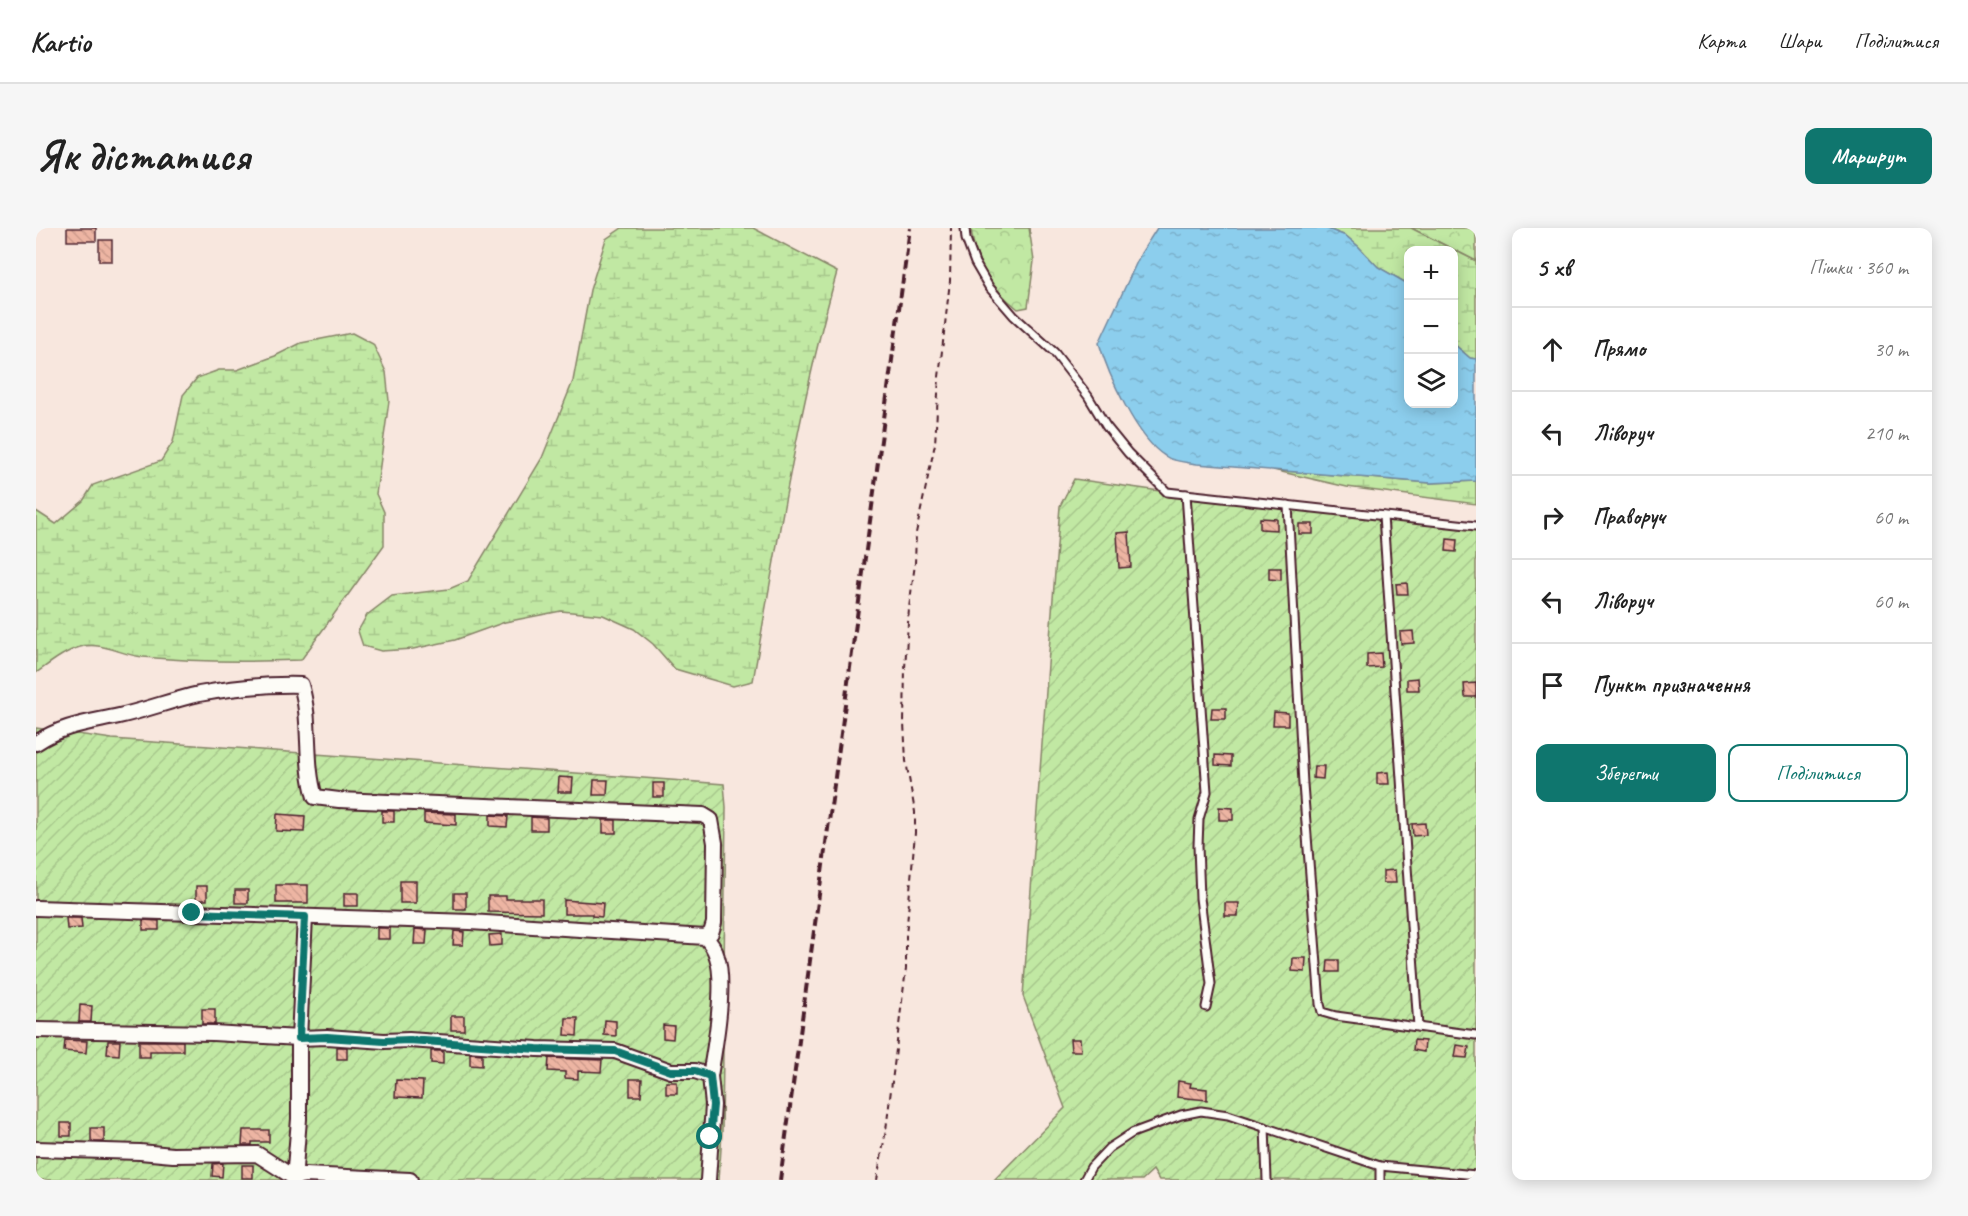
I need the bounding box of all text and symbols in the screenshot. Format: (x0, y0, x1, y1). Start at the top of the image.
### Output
text: Kartio (30, 24, 91, 59)
text: Карта (1697, 28, 1745, 54)
text: Шари (1778, 28, 1822, 54)
text: Поділитися (1855, 28, 1938, 54)
button: Маршрут (1805, 128, 1932, 184)
text: Як дістатися (36, 130, 250, 183)
map controls (1404, 246, 1458, 408)
button: + (1404, 246, 1458, 300)
text: 5 хв (1536, 251, 1571, 284)
text: Пішки · 360 m (1809, 255, 1908, 280)
button: − (1404, 300, 1458, 354)
icon: ahead (1536, 333, 1569, 366)
text: Прямо (1593, 335, 1645, 363)
text: 30 m (1874, 337, 1908, 362)
button: layers (1404, 354, 1458, 408)
icon: left (1536, 417, 1569, 450)
text: Ліворуч (1593, 419, 1653, 447)
text: 210 m (1865, 421, 1908, 446)
icon: right (1536, 501, 1569, 534)
text: Праворуч (1593, 503, 1665, 531)
text: 60 m (1874, 505, 1908, 530)
icon: left (1536, 585, 1569, 618)
text: Ліворуч (1593, 587, 1653, 615)
text: 60 m (1874, 589, 1908, 614)
icon: arrive (1536, 669, 1569, 702)
text: Пункт призначення (1593, 671, 1750, 699)
button: Зберегти (1536, 744, 1716, 802)
button: Поділитися (1728, 744, 1908, 802)
route end (178, 899, 204, 925)
route start (696, 1123, 722, 1149)

